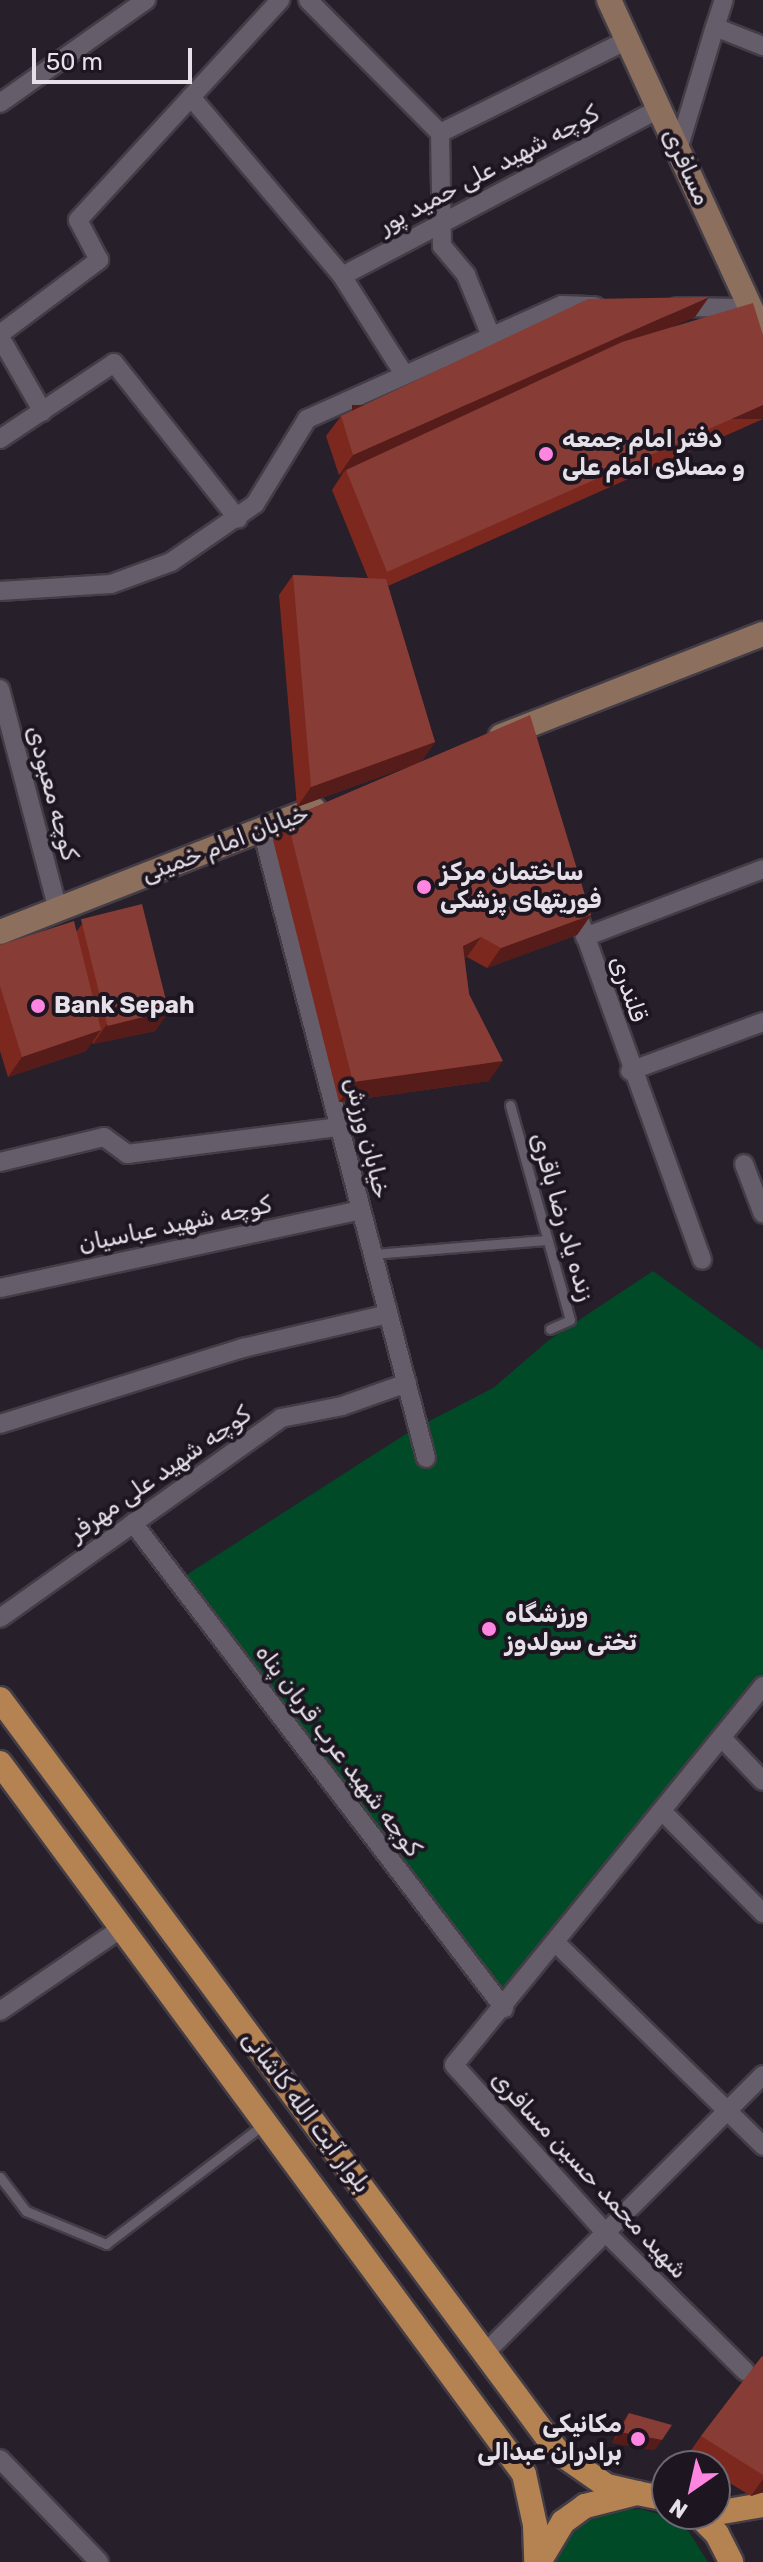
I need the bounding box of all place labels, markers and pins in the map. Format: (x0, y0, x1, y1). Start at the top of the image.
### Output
place label: دفتر امام جمعه و مصلای امام علی (562, 426, 745, 482)
marker: دفتر امام جمعه و مصلای امام علی (537, 445, 555, 463)
place label: ساختمان مرکز فوریتهای پزشکی (440, 859, 602, 915)
marker: ساختمان مرکز فوریتهای پزشکی (415, 878, 433, 896)
place label: Bank Sepah (54, 992, 195, 1020)
marker: Bank Sepah (29, 997, 47, 1015)
place label: ورزشگاه تختی سولدوز (505, 1601, 637, 1657)
marker: ورزشگاه تختی سولدوز (480, 1620, 498, 1638)
place label: مکانیکی برادران عبدالی (477, 2411, 622, 2467)
marker: مکانیکی برادران عبدالی (629, 2430, 647, 2448)

